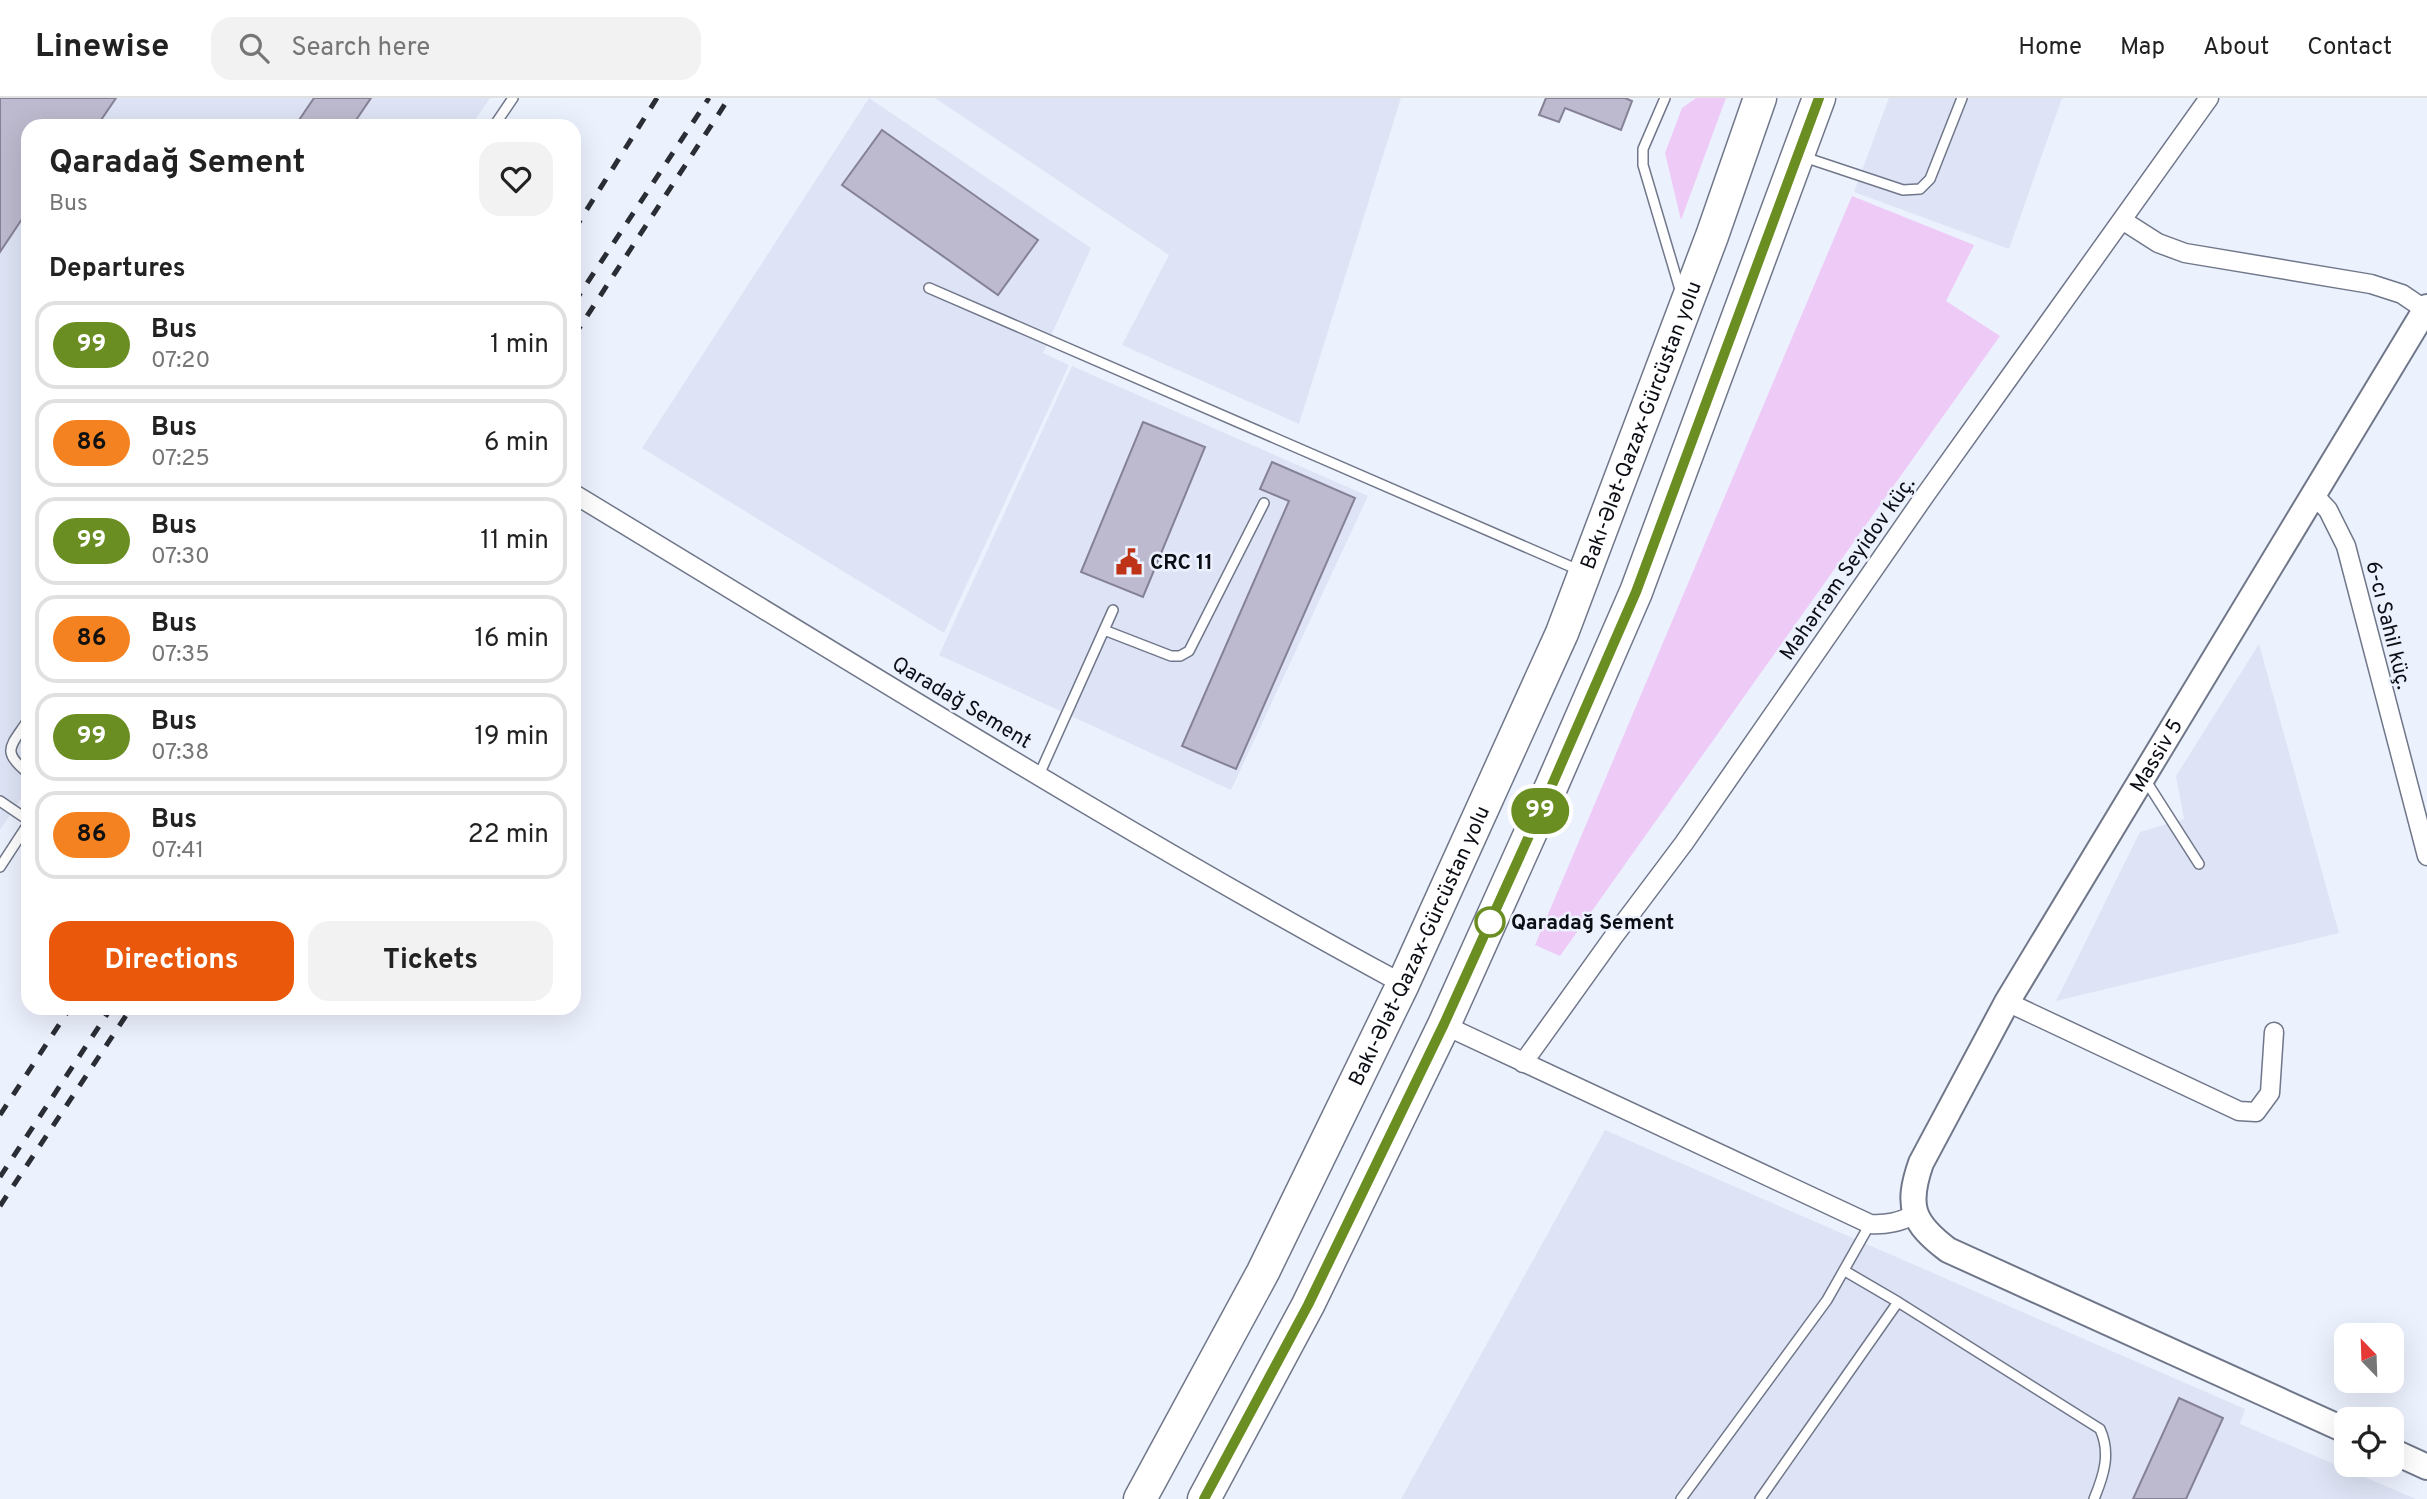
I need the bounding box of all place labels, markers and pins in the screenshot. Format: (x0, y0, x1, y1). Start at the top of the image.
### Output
public building icon: CRC 11 (1114, 547, 1144, 577)
place label: CRC 11 (1150, 550, 1213, 577)
marker: Qaradağ Sement (1475, 907, 1505, 937)
place label: Qaradağ Sement (1511, 910, 1674, 937)

